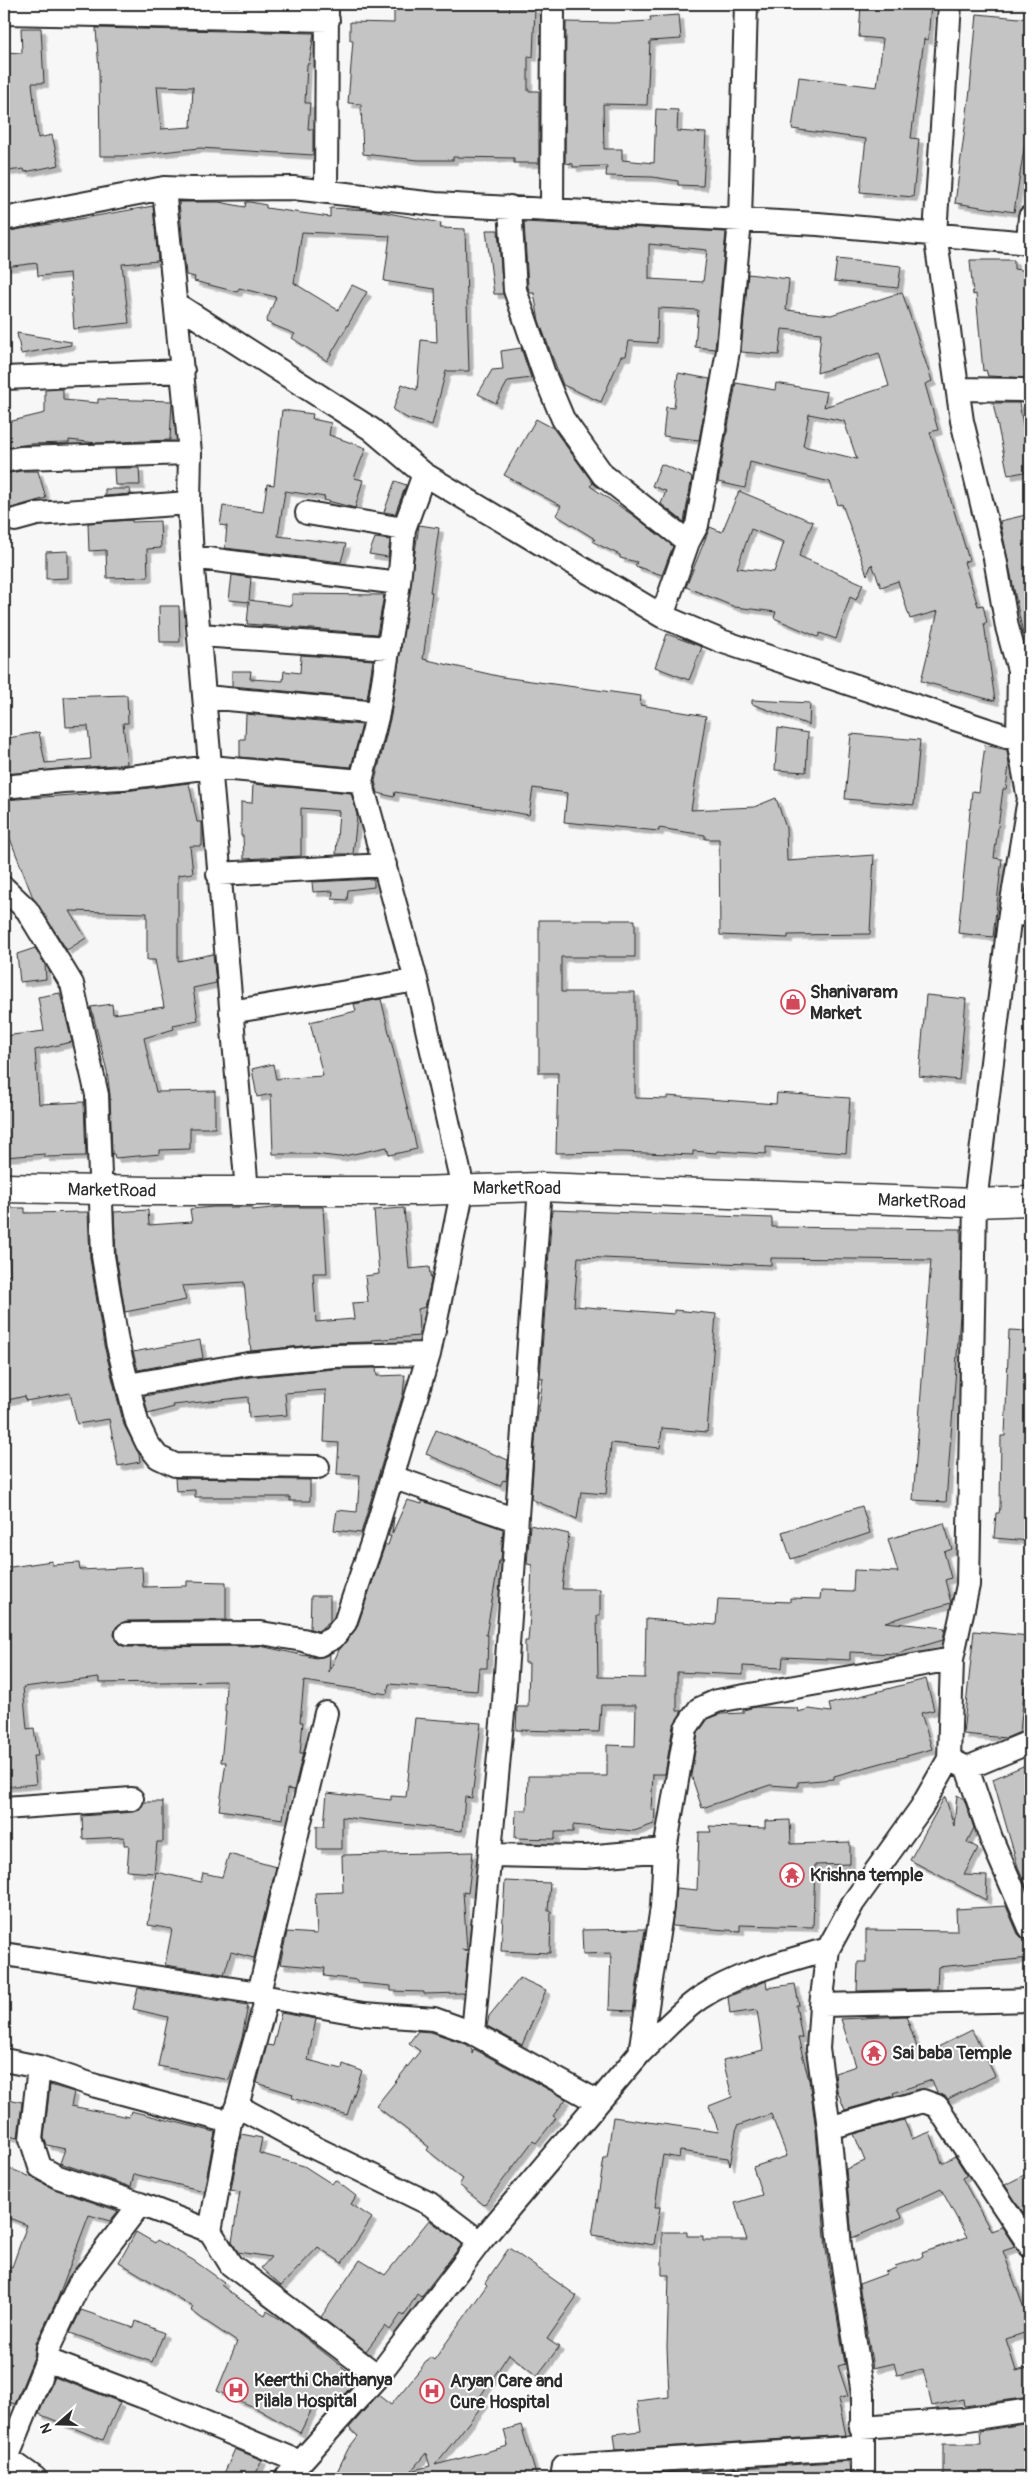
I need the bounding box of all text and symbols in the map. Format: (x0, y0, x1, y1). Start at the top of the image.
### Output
place label: Shanivaram Market (810, 981, 898, 1025)
shop icon: Shanivaram Market (780, 989, 806, 1015)
street label: MarketRoad (473, 1177, 561, 1200)
street label: MarketRoad (67, 1178, 157, 1203)
street label: MarketRoad (877, 1188, 967, 1215)
temple icon: Krishna temple (779, 1862, 805, 1888)
place label: Krishna temple (810, 1864, 924, 1887)
temple icon: Sai baba Temple (861, 2040, 887, 2066)
place label: Sai baba Temple (892, 2042, 1013, 2065)
place label: Keerthi Chaithanya Pilala Hospital (254, 2369, 393, 2413)
place label: Aryan Care and Cure Hospital (450, 2370, 563, 2414)
hospital icon: Keerthi Chaithanya Pilala Hospital (223, 2377, 249, 2403)
hospital icon: Aryan Care and Cure Hospital (419, 2378, 445, 2404)
north arrow (32, 2400, 82, 2450)
text: N (37, 2421, 56, 2436)

